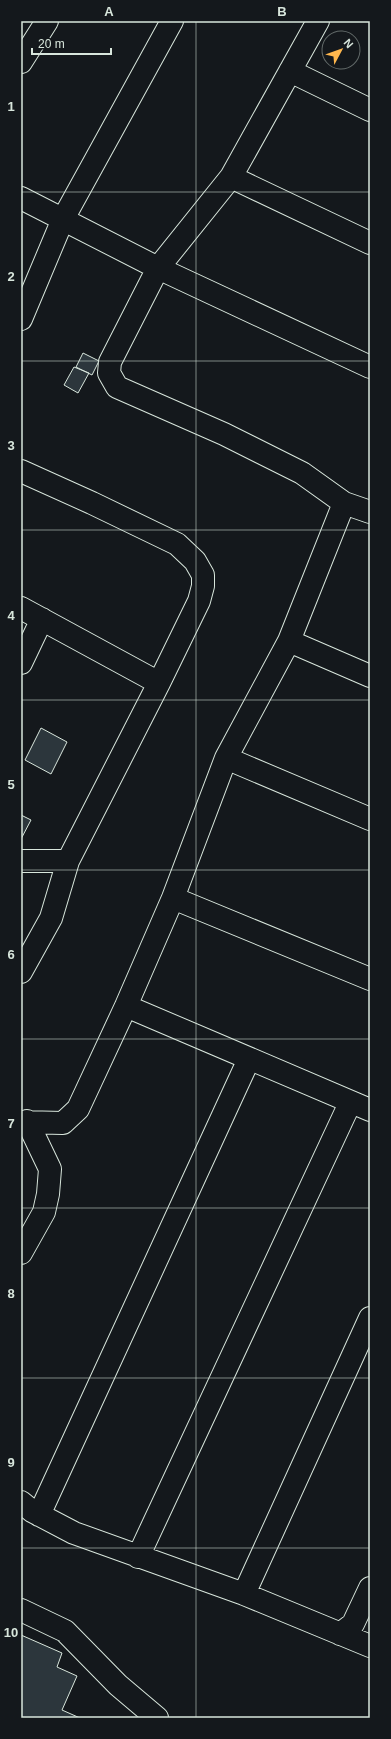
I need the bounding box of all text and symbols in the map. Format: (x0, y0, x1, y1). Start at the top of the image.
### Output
text: A (104, 4, 114, 19)
text: B (277, 4, 287, 19)
scale bar (32, 30, 111, 56)
north arrow (321, 30, 361, 70)
text: 20 m (38, 37, 65, 51)
text: N (341, 37, 356, 50)
text: 1 (7, 99, 15, 114)
text: 2 (7, 269, 15, 284)
text: 3 (7, 438, 15, 453)
text: 4 (7, 608, 15, 623)
text: 5 (7, 777, 15, 792)
text: 6 (7, 947, 15, 962)
text: 7 (7, 1116, 15, 1131)
text: 8 (7, 1286, 15, 1301)
text: 9 (7, 1455, 15, 1470)
text: 10 (4, 1625, 18, 1640)

